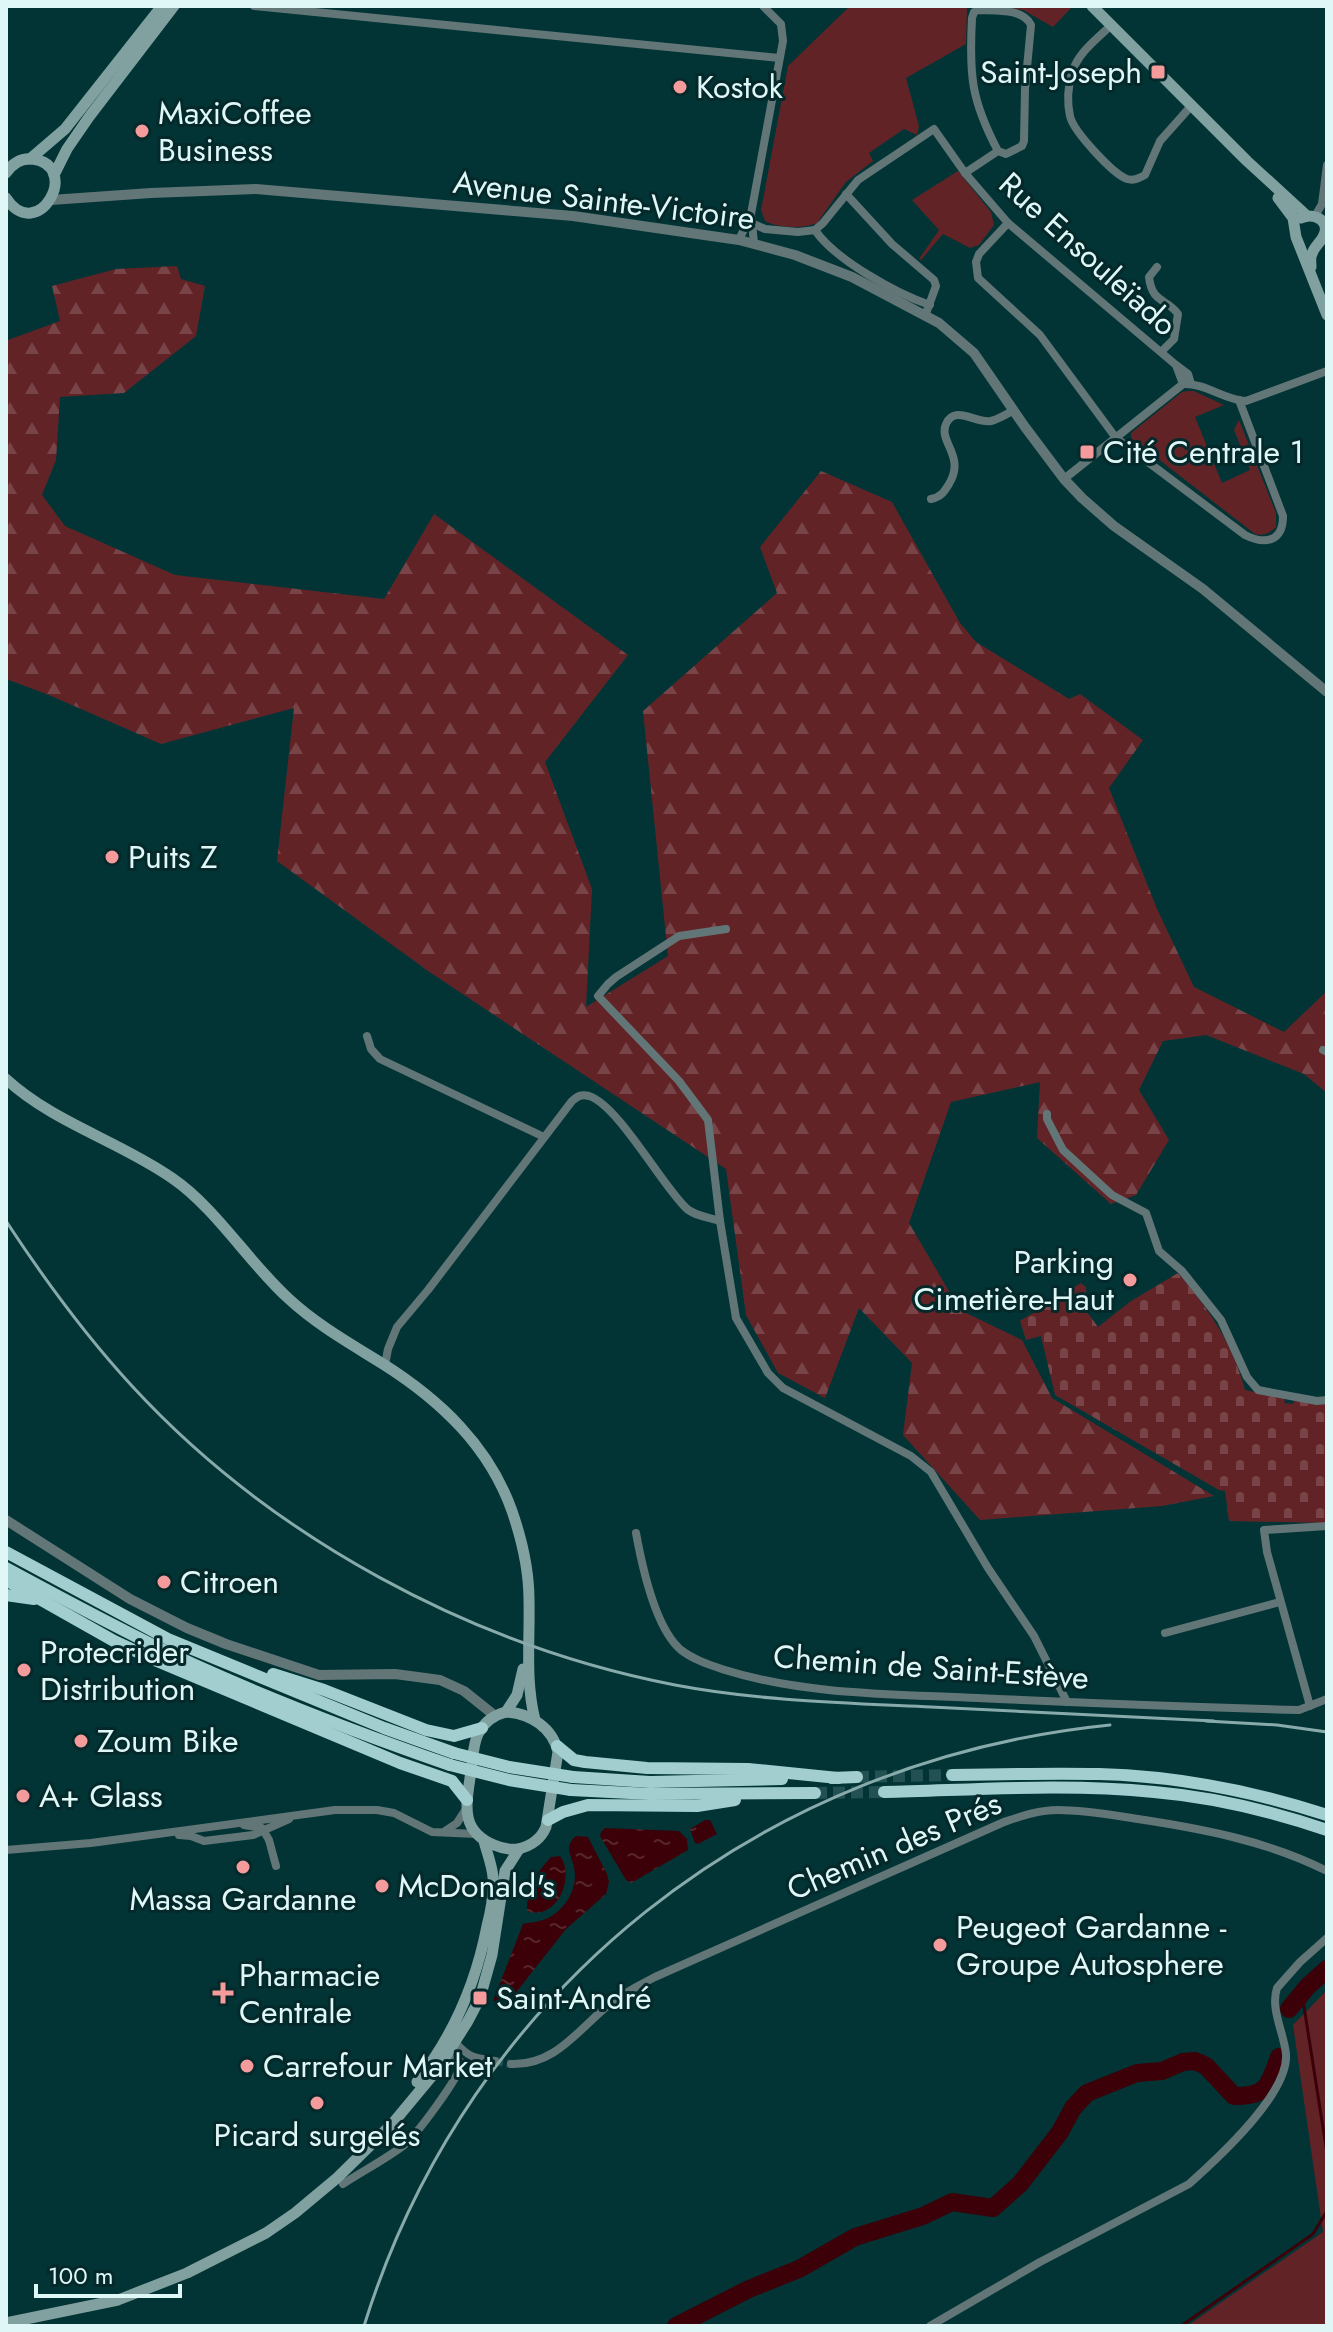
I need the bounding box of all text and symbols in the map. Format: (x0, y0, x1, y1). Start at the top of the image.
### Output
place label: Saint-Joseph (980, 49, 1142, 95)
marker: Saint-Joseph (1149, 63, 1167, 81)
place label: Kostok (696, 64, 784, 110)
marker: Kostok (671, 78, 689, 96)
place label: MaxiCoffee Business (158, 90, 312, 173)
marker: MaxiCoffee Business (133, 122, 151, 140)
street label: Avenue Sainte-Victoire (451, 159, 757, 241)
street label: Rue Ensouleïado (989, 161, 1187, 347)
place label: Cité Centrale 1 (1103, 429, 1304, 475)
marker: Cité Centrale 1 (1078, 443, 1096, 461)
place label: Puits Z (128, 834, 218, 880)
marker: Puits Z (103, 848, 121, 866)
place label: Parking Cimetière-Haut (913, 1239, 1114, 1322)
marker: Parking Cimetière-Haut (1121, 1271, 1139, 1289)
place label: Citroen (180, 1559, 279, 1605)
marker: Citroen (155, 1573, 173, 1591)
place label: Protecrider Distribution (40, 1629, 195, 1712)
street label: Chemin de Saint-Estève (772, 1633, 1090, 1701)
marker: Protecrider Distribution (15, 1661, 33, 1679)
place label: Zoum Bike (97, 1718, 239, 1764)
marker: Zoum Bike (72, 1732, 90, 1750)
place label: A+ Glass (39, 1773, 163, 1819)
street label: Chemin des Prés (780, 1780, 1008, 1912)
marker: A+ Glass (14, 1787, 32, 1805)
marker: Massa Gardanne (234, 1858, 252, 1876)
place label: McDonald's (398, 1863, 555, 1909)
place label: Massa Gardanne (130, 1876, 356, 1922)
marker: McDonald's (373, 1877, 391, 1895)
place label: Peugeot Gardanne - Groupe Autosphere (956, 1904, 1227, 1987)
marker: Peugeot Gardanne - Groupe Autosphere (931, 1936, 949, 1954)
place label: Pharmacie Centrale (239, 1952, 380, 2035)
place label: Saint-André (496, 1975, 652, 2021)
marker: Pharmacie Centrale (214, 1984, 232, 2002)
marker: Saint-André (471, 1989, 489, 2007)
place label: Carrefour Market (263, 2043, 493, 2089)
marker: Carrefour Market (238, 2057, 256, 2075)
marker: Picard surgelés (308, 2094, 326, 2112)
place label: Picard surgelés (213, 2112, 421, 2158)
scale bar (36, 2248, 180, 2298)
text: 100 m (48, 2258, 114, 2293)

